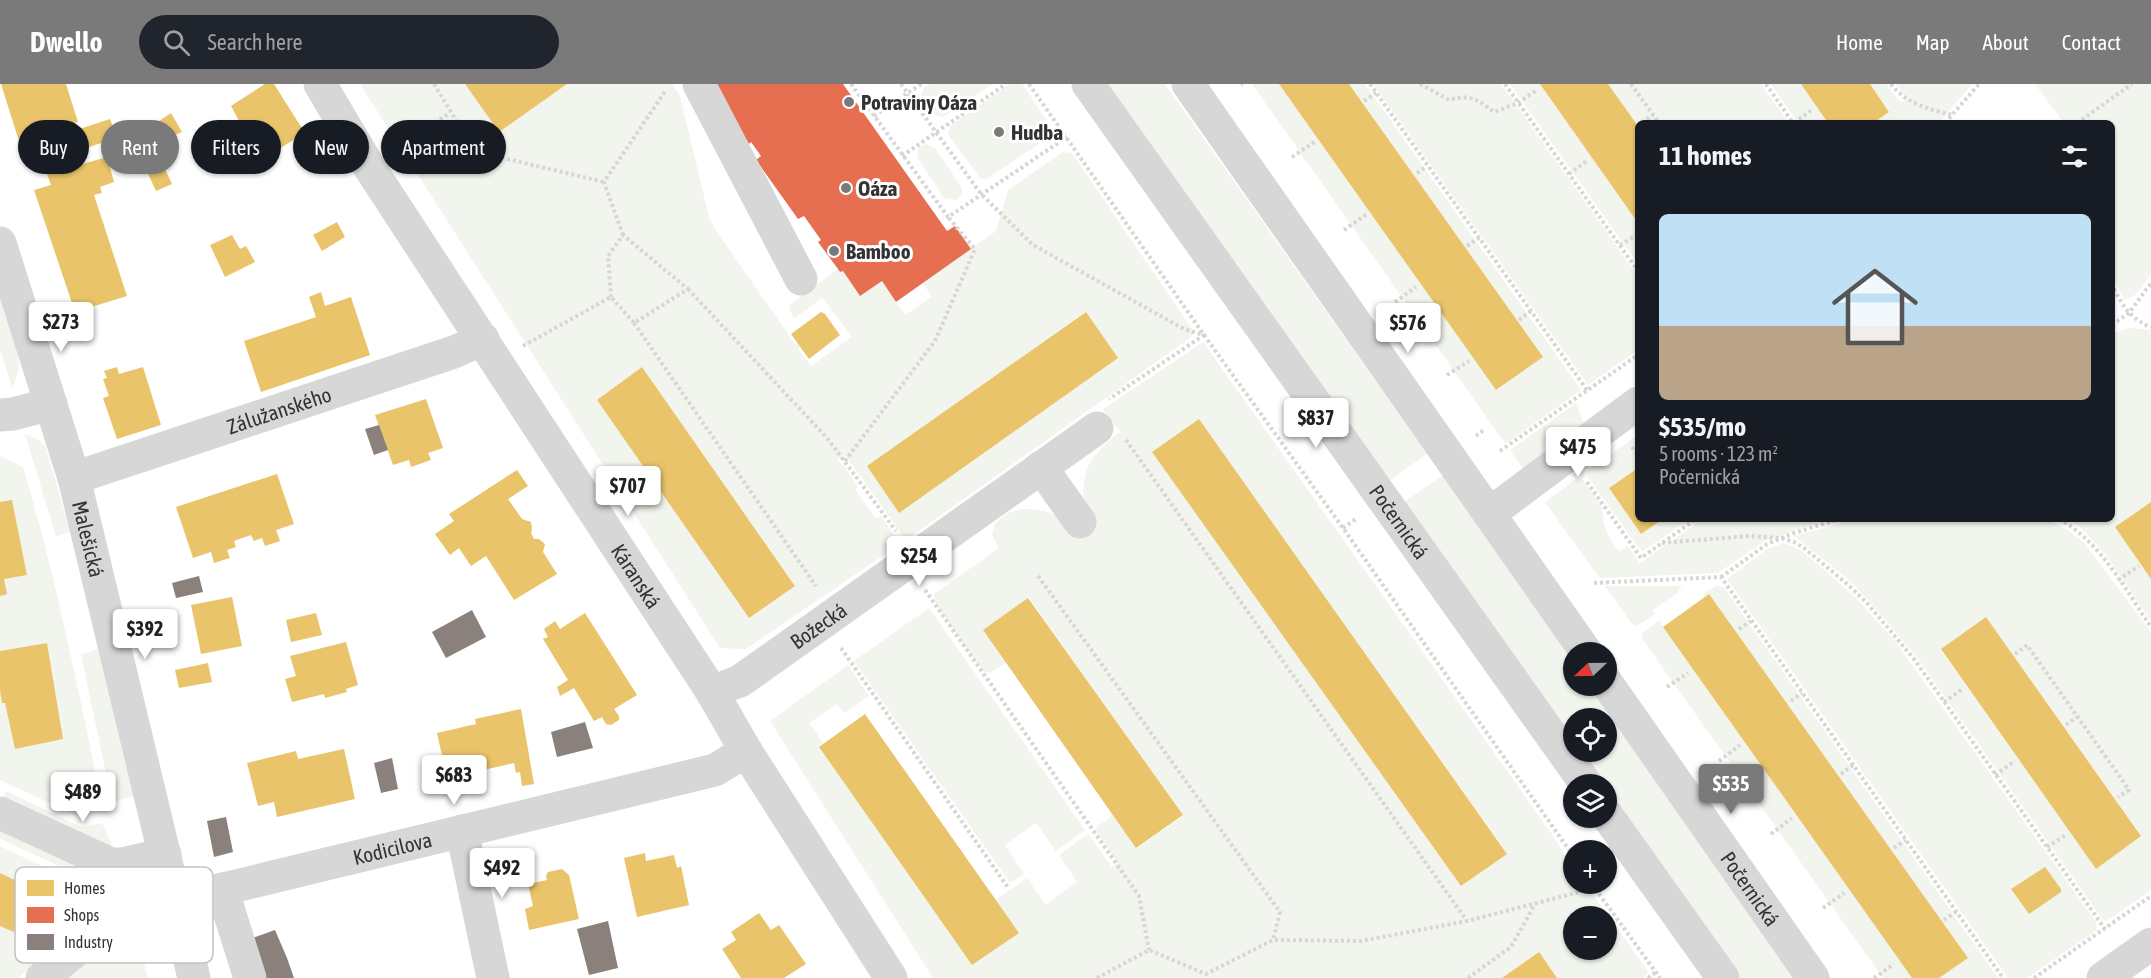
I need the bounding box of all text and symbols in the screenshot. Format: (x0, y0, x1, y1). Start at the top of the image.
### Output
search box (139, 15, 559, 69)
text: Dwello (30, 26, 103, 58)
icon: search (160, 26, 193, 59)
text: Search here (208, 29, 302, 55)
text: Home (1836, 30, 1883, 54)
text: Map (1916, 30, 1950, 54)
text: About (1983, 30, 2029, 54)
text: Contact (2062, 30, 2121, 54)
place label: Potraviny Oáza (861, 90, 977, 114)
marker: Potraviny Oáza (842, 95, 856, 109)
chip: Buy (18, 120, 89, 174)
chip: Rent (101, 120, 179, 174)
chip: Filters (191, 120, 281, 174)
chip: New (293, 120, 369, 174)
chip: Apartment (381, 120, 506, 174)
place label: Hudba (1011, 120, 1063, 144)
marker: Hudba (992, 125, 1006, 139)
icon: filters (2058, 140, 2091, 173)
text: 11 homes (1659, 141, 1752, 171)
place label: Oáza (858, 176, 898, 200)
marker: Oáza (839, 181, 853, 195)
place label: Bamboo (846, 239, 911, 263)
marker: Bamboo (827, 244, 841, 258)
icon: home (1821, 253, 1929, 361)
pin: $273 (25, 302, 97, 353)
pin: $576 (1372, 303, 1444, 354)
text: $273 (43, 310, 79, 333)
text: $576 (1390, 311, 1426, 334)
street label: Zálužanského (224, 382, 334, 438)
pin: $837 (1280, 398, 1352, 449)
text: $837 (1298, 406, 1334, 429)
text: $535/mo (1659, 412, 1746, 442)
pin: $475 (1542, 427, 1614, 478)
text: $475 (1560, 435, 1596, 458)
text: 5 rooms · 123 m² (1659, 442, 1778, 465)
text: Počernická (1659, 465, 1740, 488)
pin: $707 (592, 466, 664, 517)
text: $707 (610, 474, 646, 497)
street label: Počernická (1365, 480, 1434, 563)
street label: Malešická (68, 498, 109, 580)
pin: $254 (883, 536, 955, 587)
street label: Káranská (607, 539, 666, 613)
text: $254 (901, 544, 937, 567)
street label: Božecká (786, 597, 851, 654)
pin: $392 (109, 609, 181, 660)
text: $392 (127, 617, 163, 640)
north arrow (1563, 642, 1617, 696)
map controls (1563, 642, 1617, 960)
button: locate (1563, 708, 1617, 762)
pin: $683 (418, 755, 490, 806)
text: $683 (436, 763, 472, 786)
pin: $535 (1695, 764, 1767, 815)
pin: $489 (47, 772, 119, 823)
text: $535 (1713, 772, 1749, 795)
button: layers (1563, 774, 1617, 828)
text: $489 (65, 780, 101, 803)
street label: Kodicilova (350, 827, 434, 869)
button: + (1563, 840, 1617, 894)
street label: Počernická (1716, 847, 1785, 930)
pin: $492 (466, 848, 538, 899)
text: $492 (484, 856, 520, 879)
legend (15, 867, 213, 963)
text: Homes (64, 879, 106, 897)
text: Shops (64, 906, 100, 925)
button: − (1563, 906, 1617, 960)
text: Industry (64, 933, 113, 952)

